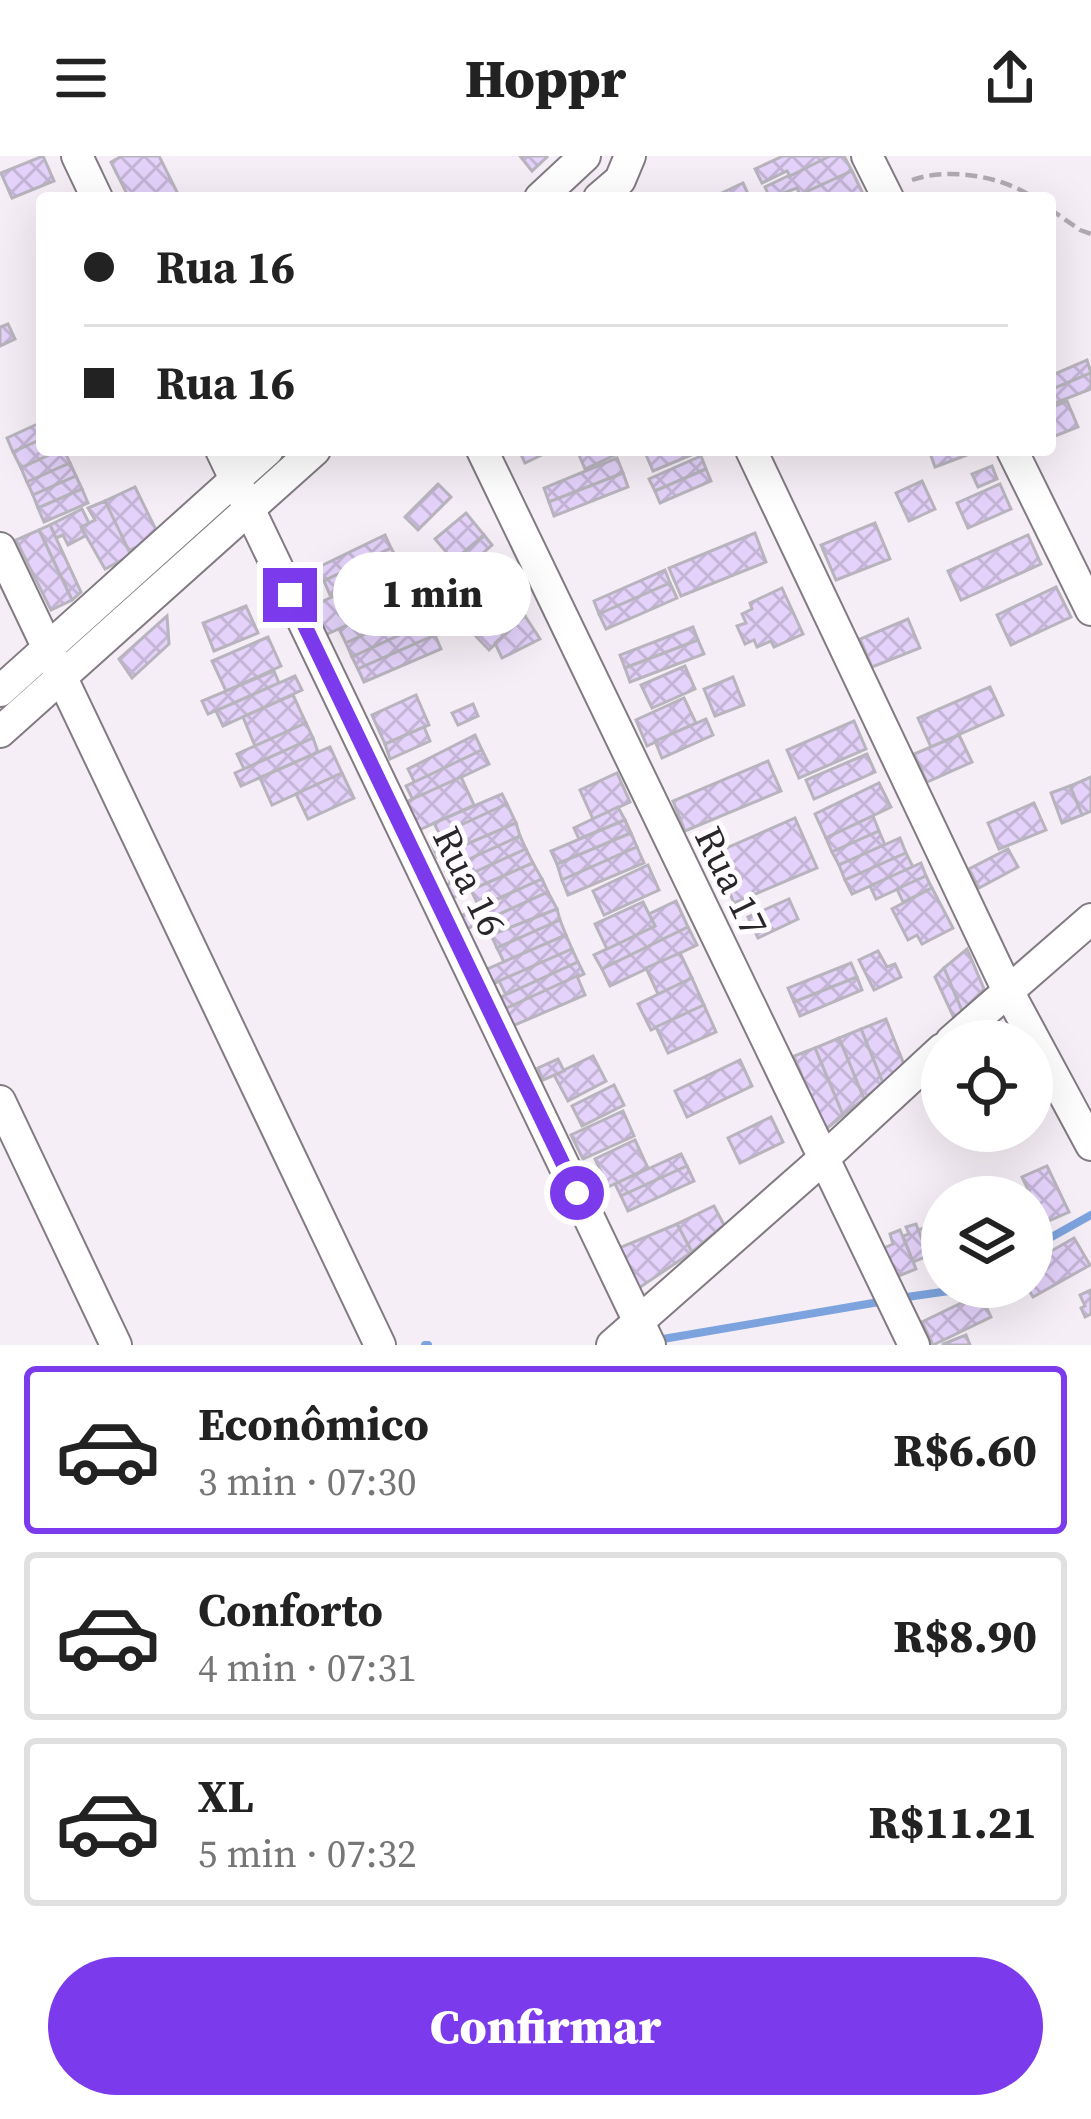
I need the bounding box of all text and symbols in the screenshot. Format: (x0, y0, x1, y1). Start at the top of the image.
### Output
text: Hoppr (465, 41, 626, 115)
icon: menu (48, 45, 114, 111)
icon: share (977, 45, 1043, 111)
text: Rua 16 (156, 236, 295, 298)
text: Rua 16 (156, 352, 295, 414)
callout: 1 min (332, 553, 530, 637)
text: 1 min (381, 567, 483, 620)
route end (263, 568, 317, 622)
street label: Rua 16 (420, 818, 519, 945)
street label: Rua 17 (682, 818, 781, 945)
map controls (921, 1020, 1053, 1308)
button: locate (921, 1020, 1053, 1152)
route start (550, 1166, 604, 1220)
button: layers (921, 1176, 1053, 1308)
text: Econômico (198, 1393, 429, 1455)
icon: car (54, 1396, 162, 1504)
text: R$6.60 (893, 1419, 1037, 1481)
text: 3 min · 07:30 (198, 1455, 417, 1508)
text: Conforto (198, 1579, 383, 1641)
icon: car (54, 1582, 162, 1690)
text: R$8.90 (893, 1605, 1037, 1667)
text: 4 min · 07:31 (198, 1641, 417, 1694)
text: XL (198, 1765, 254, 1827)
icon: car (54, 1768, 162, 1876)
text: R$11.21 (869, 1791, 1037, 1853)
text: 5 min · 07:32 (198, 1827, 417, 1880)
button: Confirmar (48, 1957, 1043, 2095)

